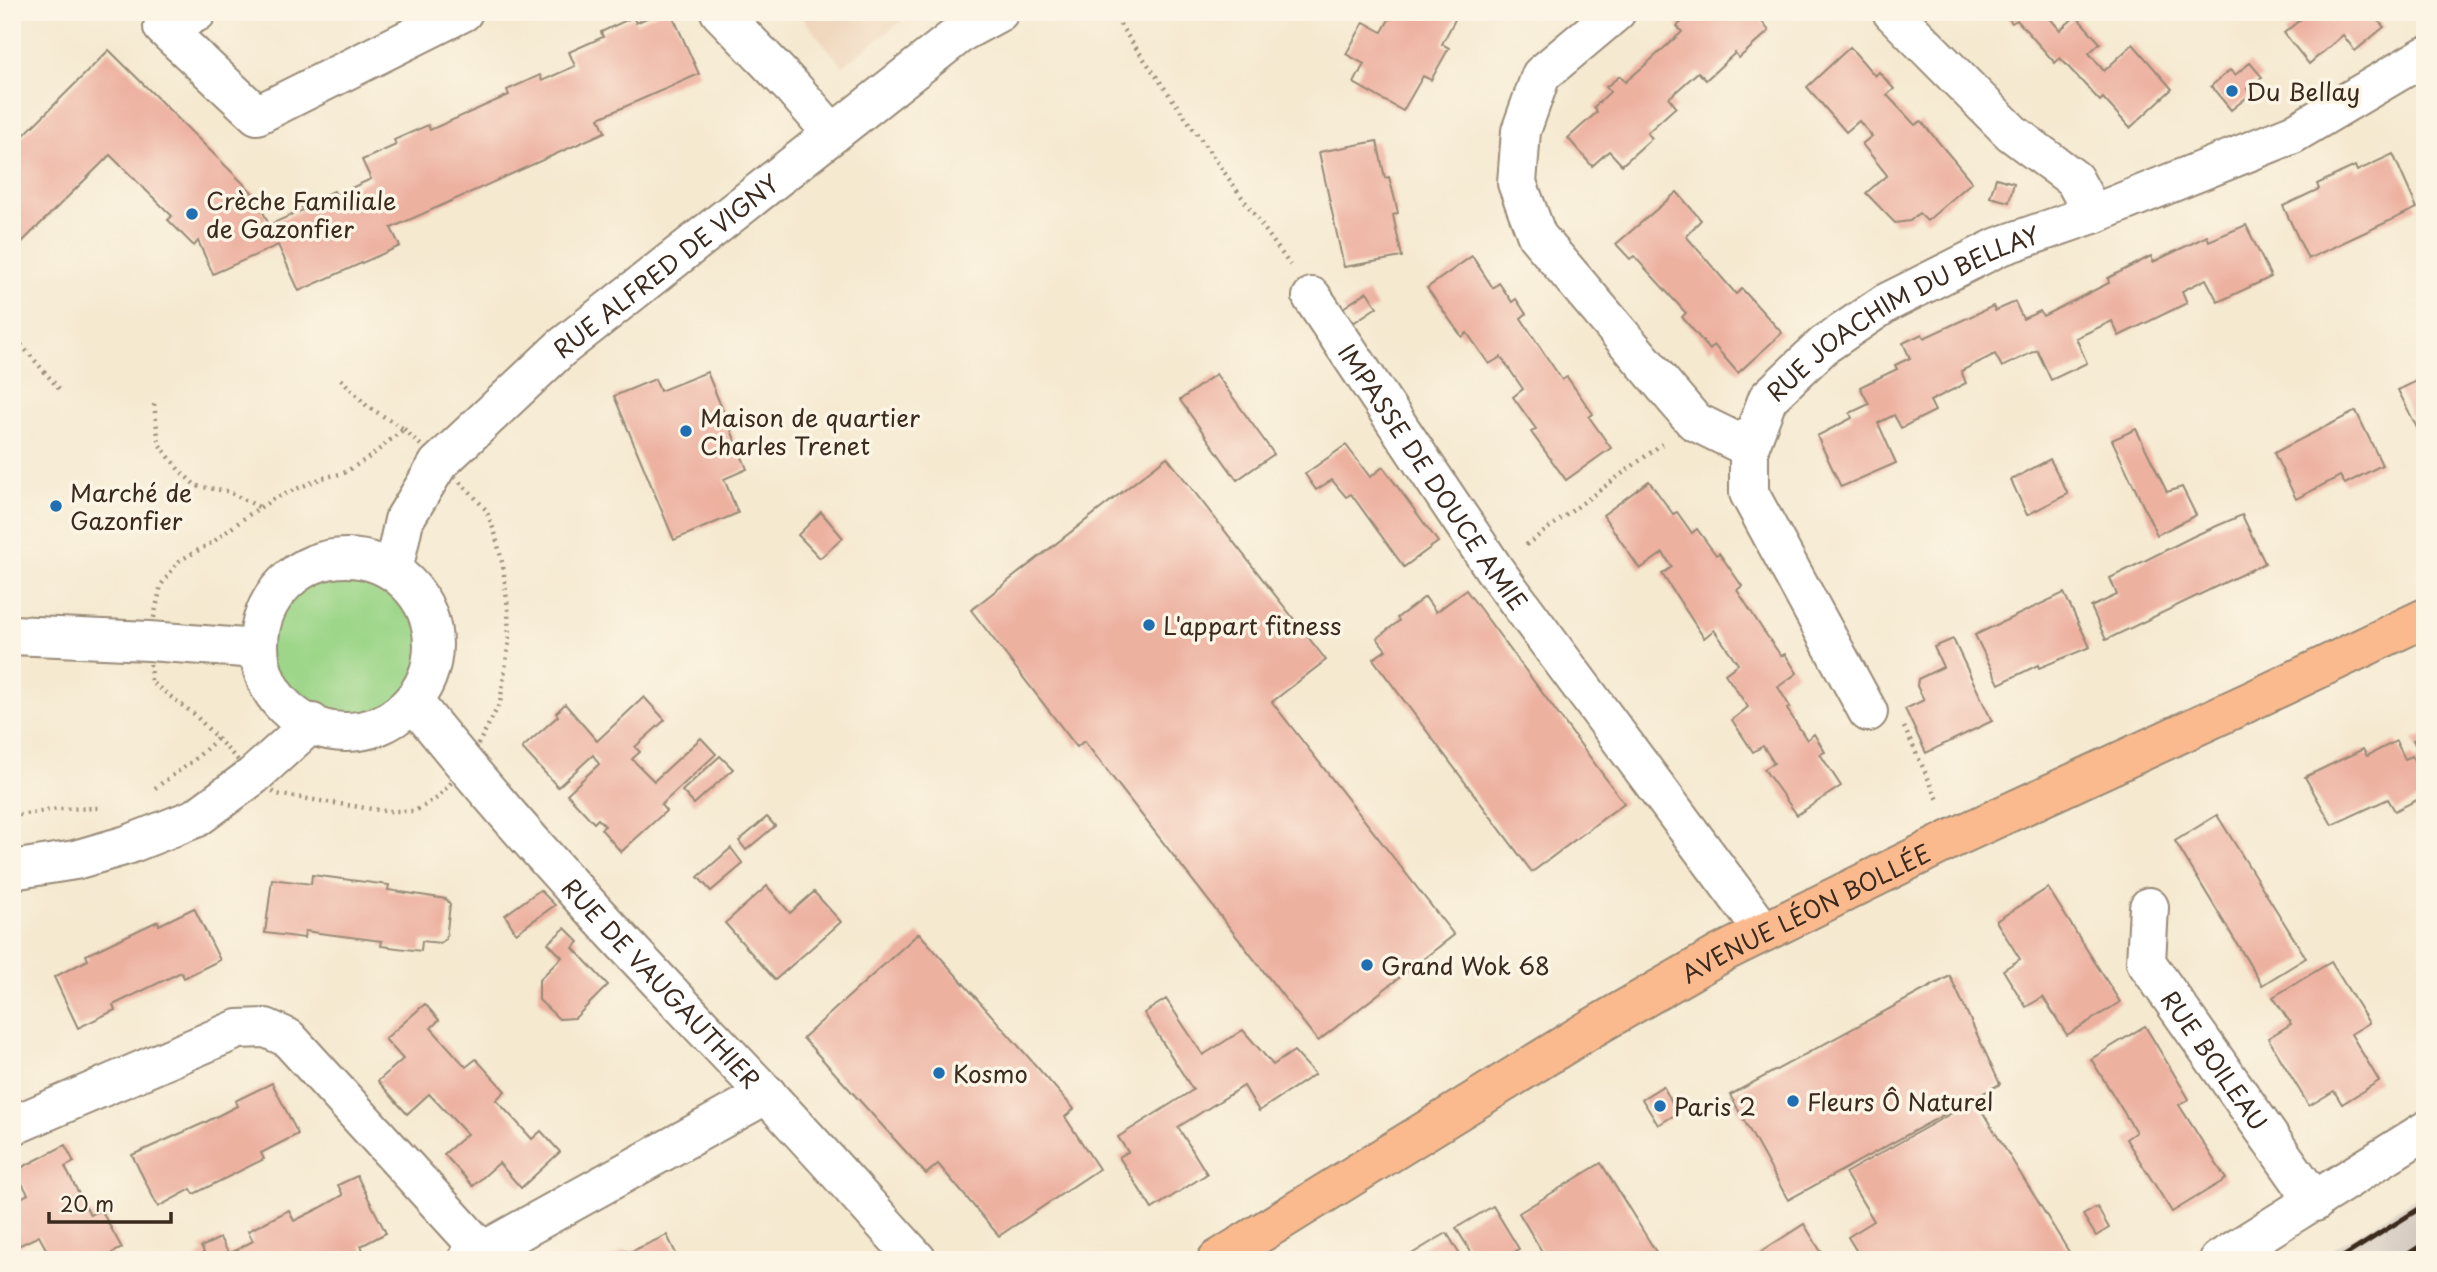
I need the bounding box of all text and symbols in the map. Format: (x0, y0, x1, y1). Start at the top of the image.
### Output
place label: Du Bellay (2246, 73, 2360, 109)
marker: Du Bellay (2224, 83, 2240, 99)
street label: RUE ALFRED DE VIGNY (545, 165, 786, 366)
place label: Crèche Familiale de Gazonfier (206, 182, 396, 246)
marker: Crèche Familiale de Gazonfier (184, 206, 200, 222)
street label: RUE JOACHIM DU BELLAY (1758, 216, 2044, 409)
street label: IMPASSE DE DOUCE AMIE (1330, 336, 1537, 618)
place label: Maison de quartier Charles Trenet (700, 399, 920, 463)
marker: Maison de quartier Charles Trenet (678, 423, 694, 439)
place label: Marché de Gazonfier (70, 474, 192, 538)
marker: Marché de Gazonfier (48, 498, 64, 514)
place label: L'appart fitness (1163, 607, 1341, 643)
marker: L'appart fitness (1141, 617, 1157, 633)
street label: AVENUE LÉON BOLLÉE (1674, 834, 1937, 991)
street label: RUE DE VAUGAUTHIER (554, 870, 769, 1096)
place label: Grand Wok 68 (1381, 947, 1550, 983)
marker: Grand Wok 68 (1359, 957, 1375, 973)
street label: RUE BOILEAU (2153, 983, 2277, 1138)
place label: Kosmo (953, 1055, 1028, 1091)
marker: Kosmo (931, 1065, 947, 1081)
place label: Fleurs Ô Naturel (1807, 1083, 1993, 1119)
place label: Paris 2 (1674, 1088, 1756, 1124)
marker: Fleurs Ô Naturel (1785, 1093, 1801, 1109)
marker: Paris 2 (1652, 1098, 1668, 1114)
scale bar (49, 1181, 172, 1225)
text: 20 m (60, 1187, 114, 1219)

